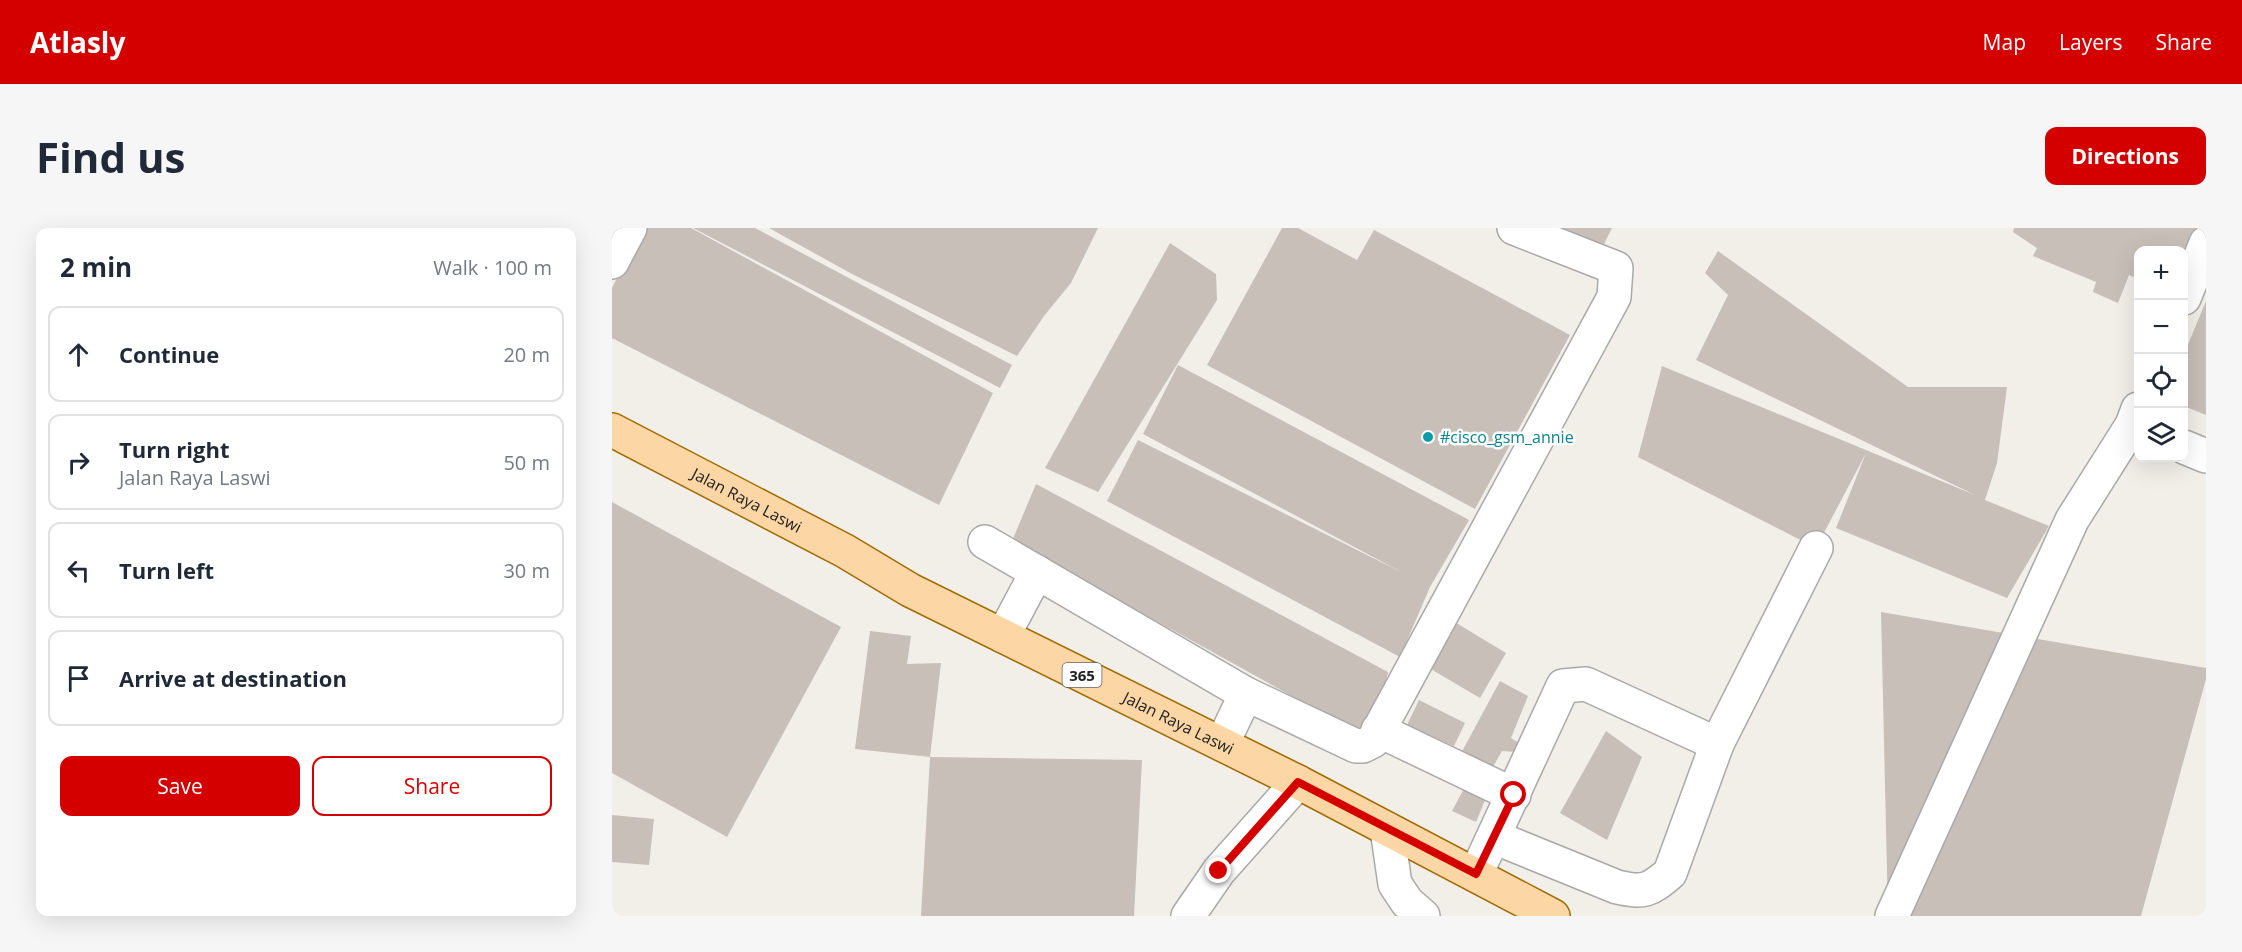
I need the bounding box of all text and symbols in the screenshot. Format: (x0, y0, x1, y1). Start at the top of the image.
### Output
text: Atlasly (30, 23, 125, 61)
text: Map (1983, 28, 2026, 56)
text: Layers (2059, 28, 2123, 56)
text: Share (2156, 28, 2212, 56)
button: Directions (2045, 127, 2206, 185)
text: Find us (36, 128, 185, 185)
map controls (2134, 246, 2188, 462)
button: + (2134, 246, 2188, 300)
text: 2 min (60, 249, 132, 285)
text: Walk · 100 m (433, 254, 552, 281)
button: − (2134, 300, 2188, 354)
icon: ahead (62, 338, 95, 371)
text: Continue (119, 339, 219, 369)
text: 20 m (503, 341, 550, 368)
button: locate (2134, 354, 2188, 408)
button: layers (2134, 408, 2188, 462)
place label: #cisco_gsm_annie (1440, 426, 1574, 448)
marker: #cisco_gsm_annie (1421, 430, 1435, 444)
text: Turn right (119, 434, 230, 464)
icon: right (62, 446, 95, 479)
text: 50 m (503, 449, 550, 476)
street label: Jalan Raya Laswi (686, 461, 806, 538)
text: Jalan Raya Laswi (119, 464, 271, 491)
icon: left (62, 554, 95, 587)
text: Turn left (119, 555, 214, 585)
text: 30 m (503, 557, 550, 584)
icon: arrive (62, 662, 95, 695)
text: Arrive at destination (119, 663, 347, 693)
road number: 365 (1062, 663, 1102, 687)
street label: Jalan Raya Laswi (1118, 685, 1238, 760)
button: Save (60, 756, 300, 816)
button: Share (312, 756, 552, 816)
route start (1500, 781, 1526, 807)
route end (1205, 857, 1231, 883)

